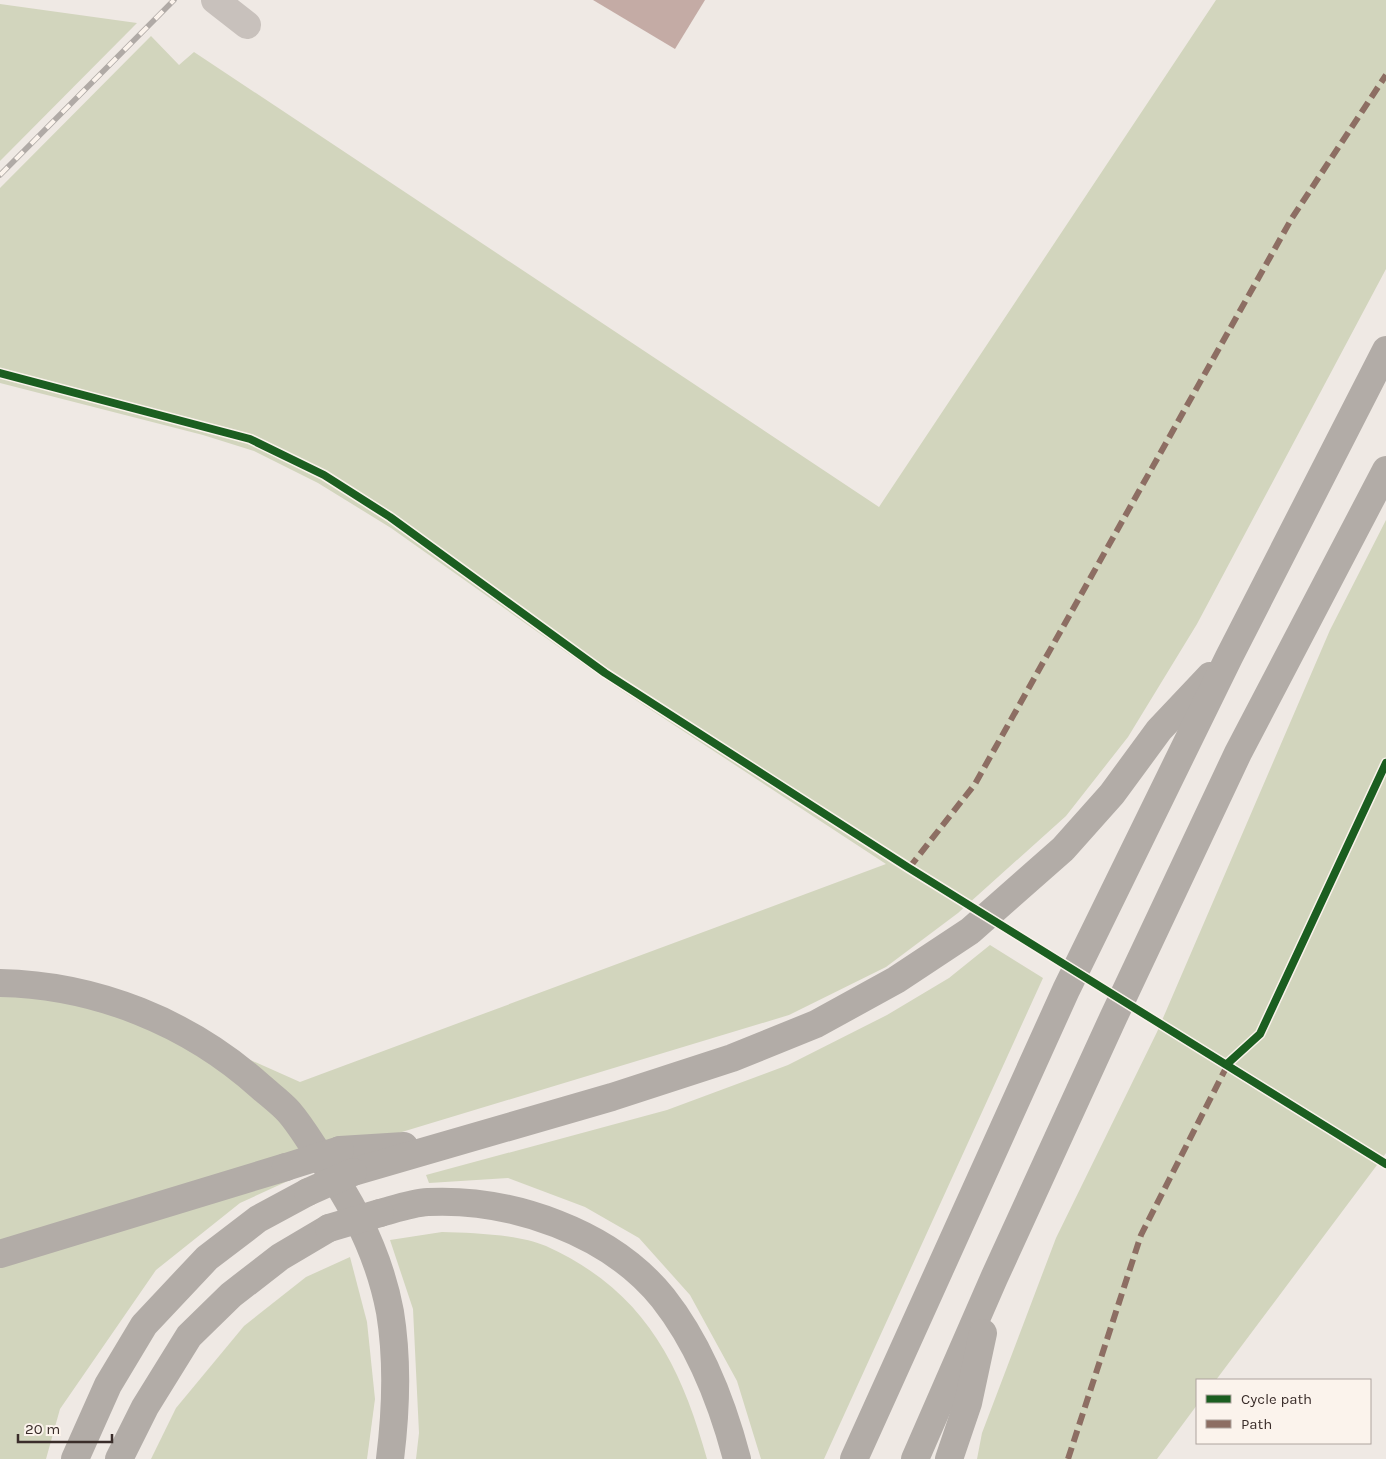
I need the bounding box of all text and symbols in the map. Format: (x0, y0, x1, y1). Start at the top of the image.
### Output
legend (1196, 1379, 1371, 1444)
text: Cycle path (1241, 1390, 1312, 1408)
scale bar (18, 1412, 111, 1444)
text: Path (1241, 1415, 1272, 1433)
text: 20 m (25, 1420, 60, 1438)

